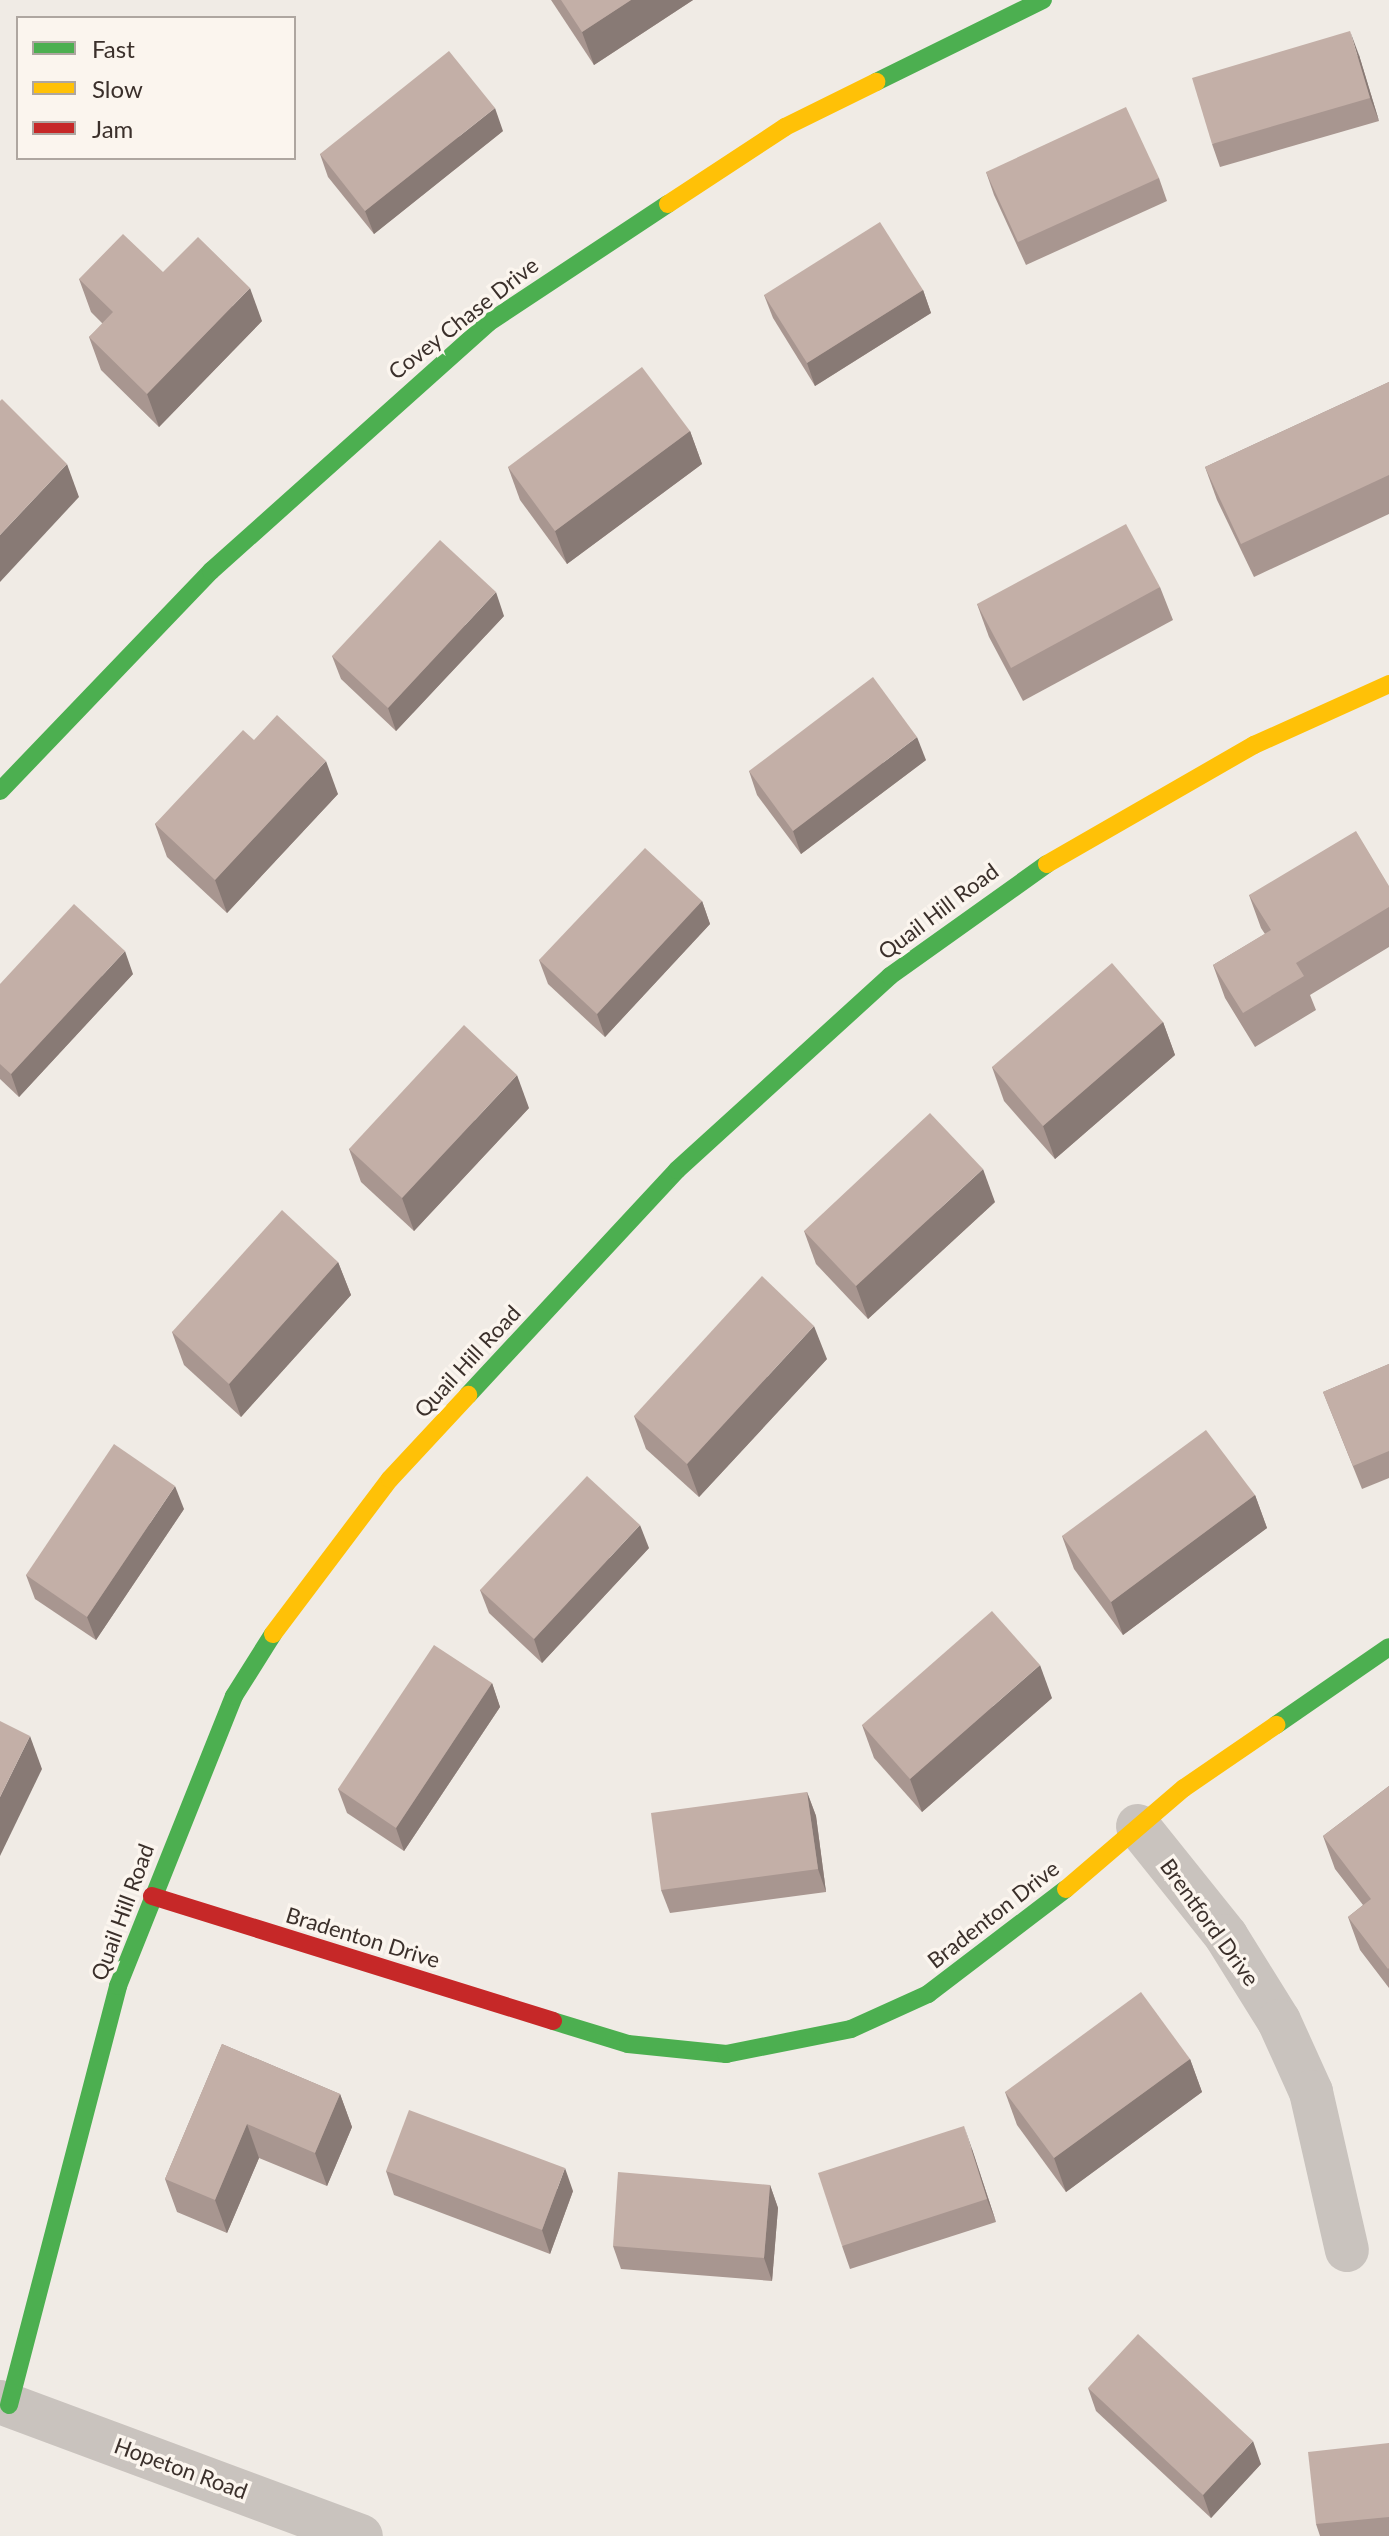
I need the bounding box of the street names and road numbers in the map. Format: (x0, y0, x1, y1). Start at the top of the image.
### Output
street label: Covey Chase Drive (383, 251, 543, 385)
street label: Quail Hill Road (873, 857, 1003, 965)
street label: Quail Hill Road (408, 1300, 526, 1422)
street label: Quail Hill Road (85, 1840, 159, 1984)
street label: Brentford Drive (1155, 1853, 1265, 1991)
street label: Bradenton Drive (922, 1855, 1064, 1973)
street label: Bradenton Drive (283, 1901, 443, 1973)
street label: Hopeton Road (111, 2432, 251, 2504)

